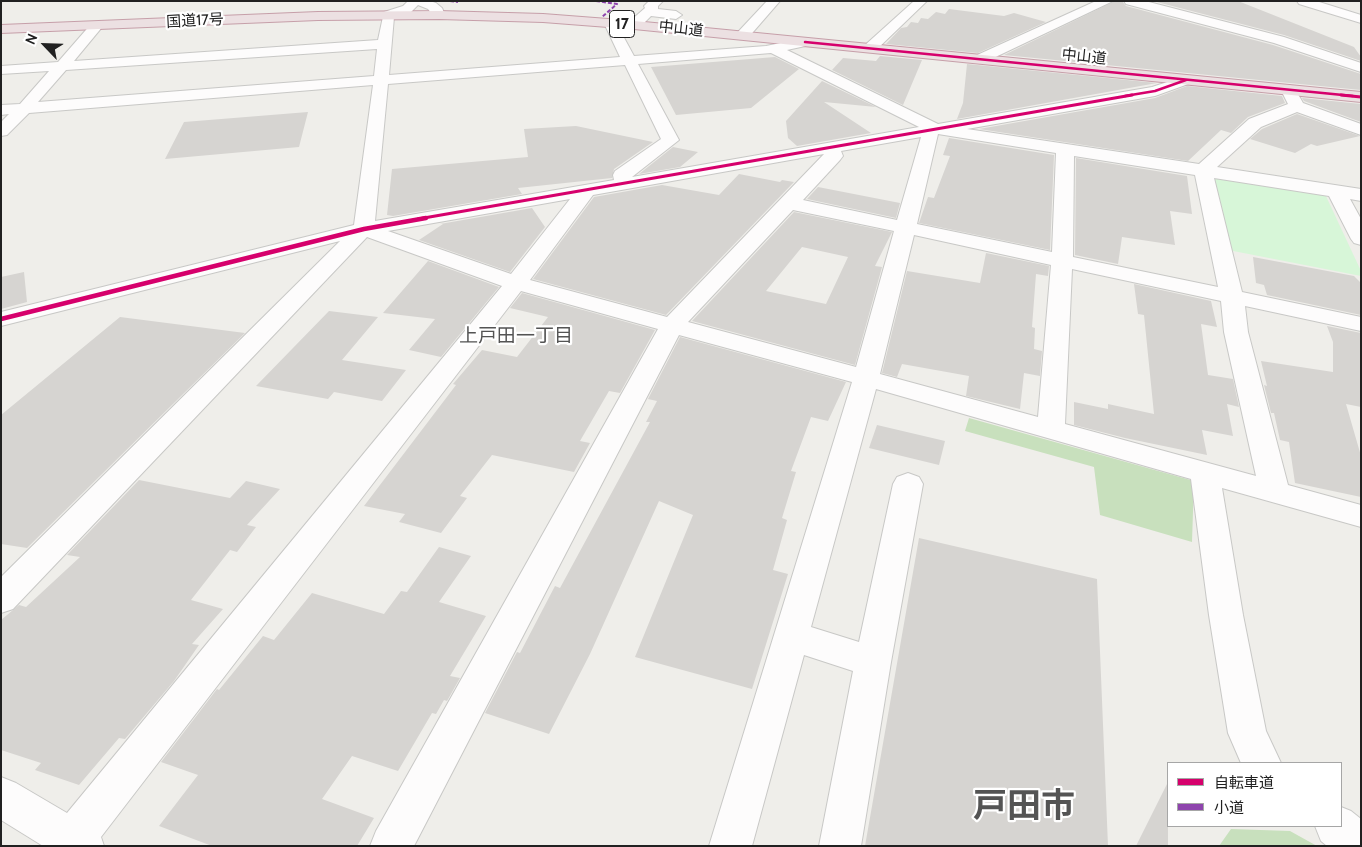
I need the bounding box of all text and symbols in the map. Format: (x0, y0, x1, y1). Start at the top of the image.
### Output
road number: 17 (610, 10, 634, 38)
street label: 国道17号 (166, 11, 224, 31)
street label: 中山道 (658, 18, 704, 40)
north arrow (20, 20, 70, 70)
text: N (21, 31, 42, 47)
street label: 中山道 (1061, 46, 1107, 68)
district label: 上戸田一丁目 (459, 325, 573, 347)
legend (1167, 762, 1342, 827)
text: 自転車道 (1214, 774, 1274, 792)
district label: 戸田市 (973, 787, 1075, 827)
text: 小道 (1214, 799, 1244, 817)

